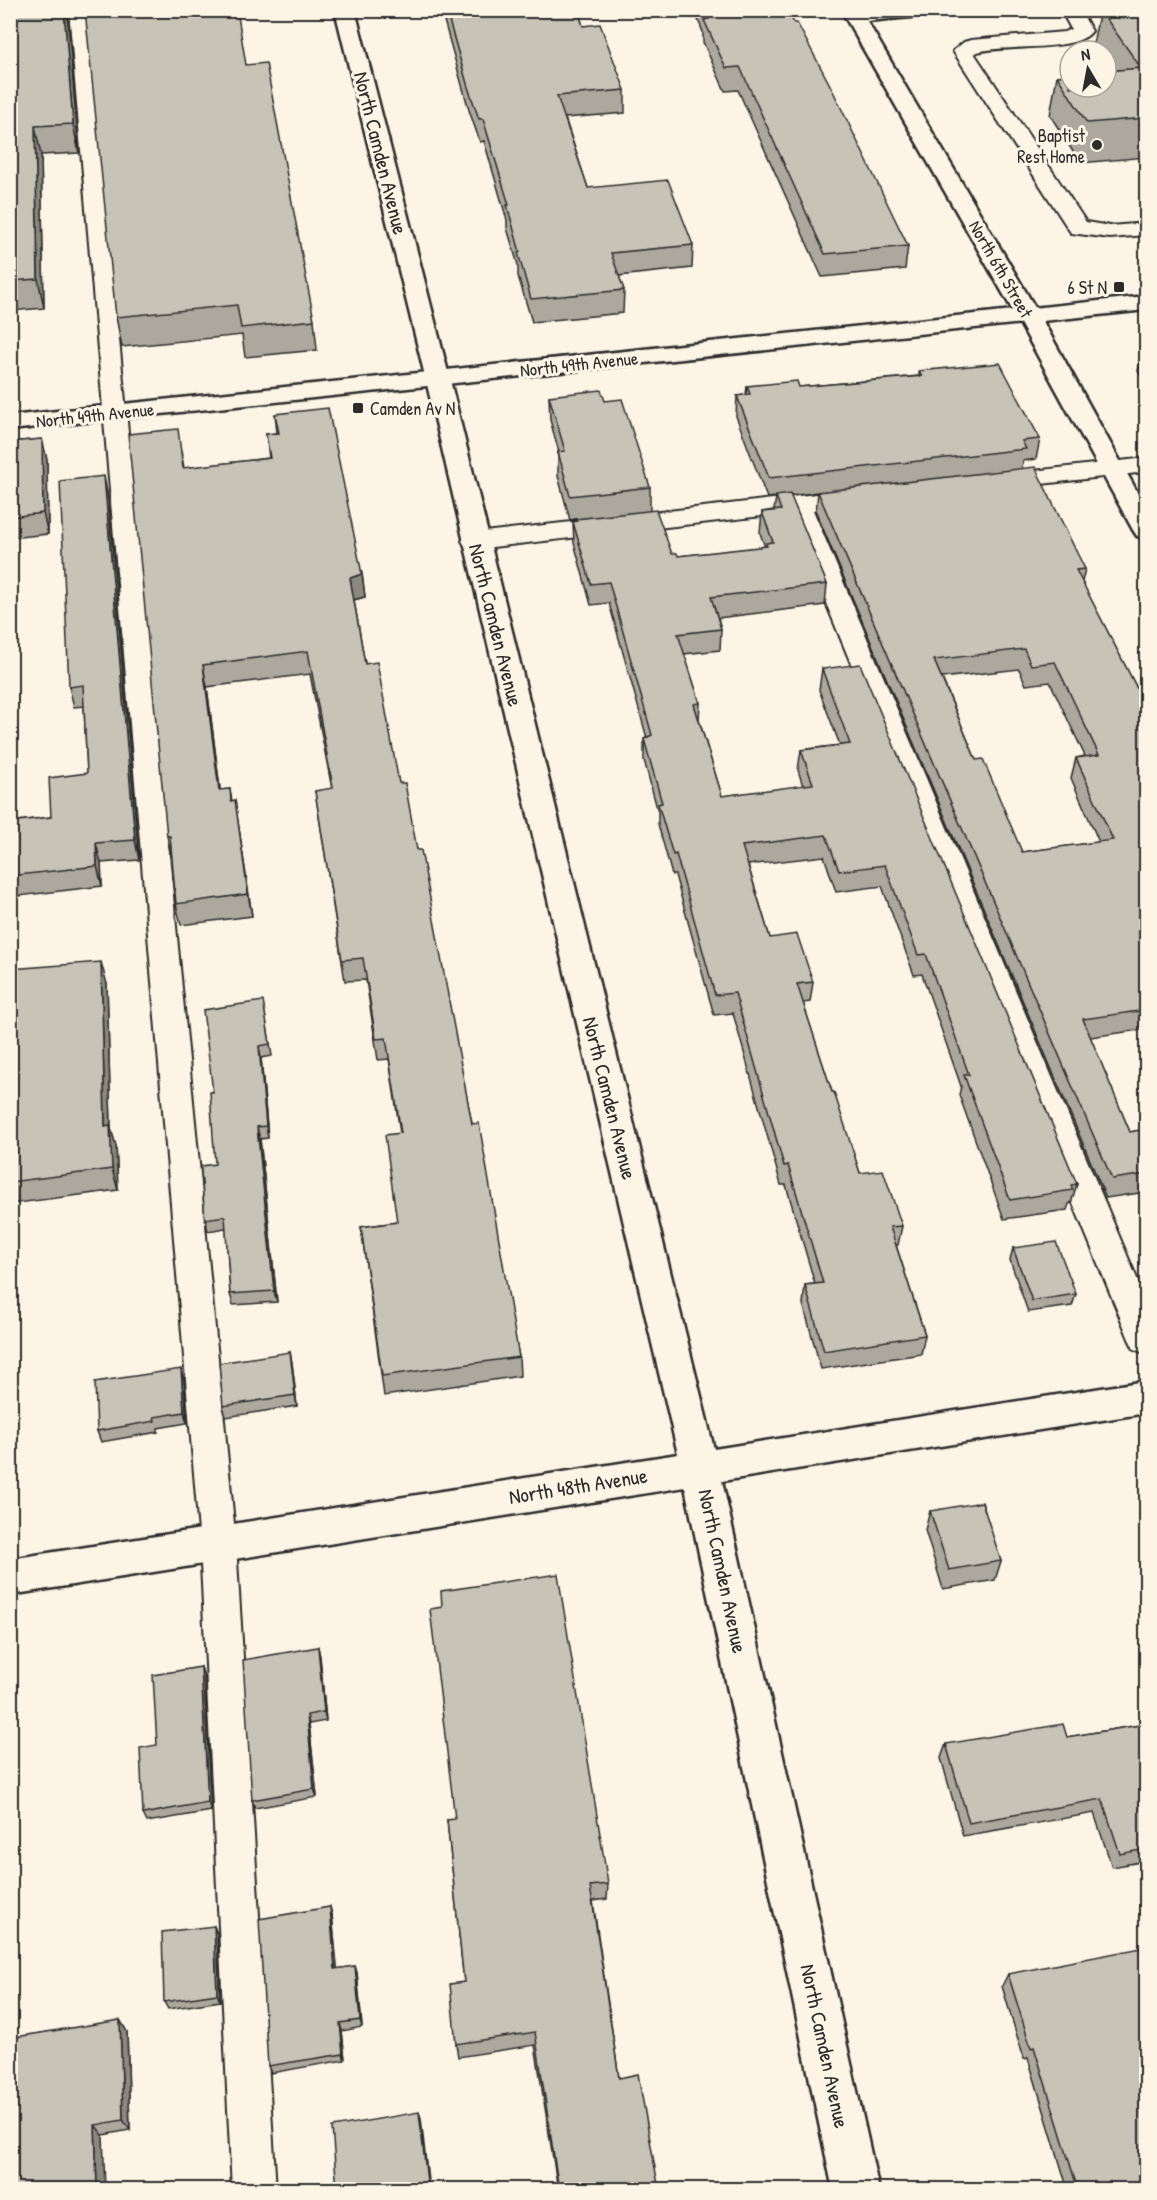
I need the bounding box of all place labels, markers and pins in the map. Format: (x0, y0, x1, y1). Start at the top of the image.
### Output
place label: Baptist Rest Home (1017, 123, 1086, 169)
marker: Baptist Rest Home (1090, 138, 1104, 152)
place label: 6 St N (1068, 275, 1107, 300)
marker: 6 St N (1112, 280, 1126, 294)
place label: Camden Av N (370, 396, 455, 421)
marker: Camden Av N (351, 401, 365, 415)

